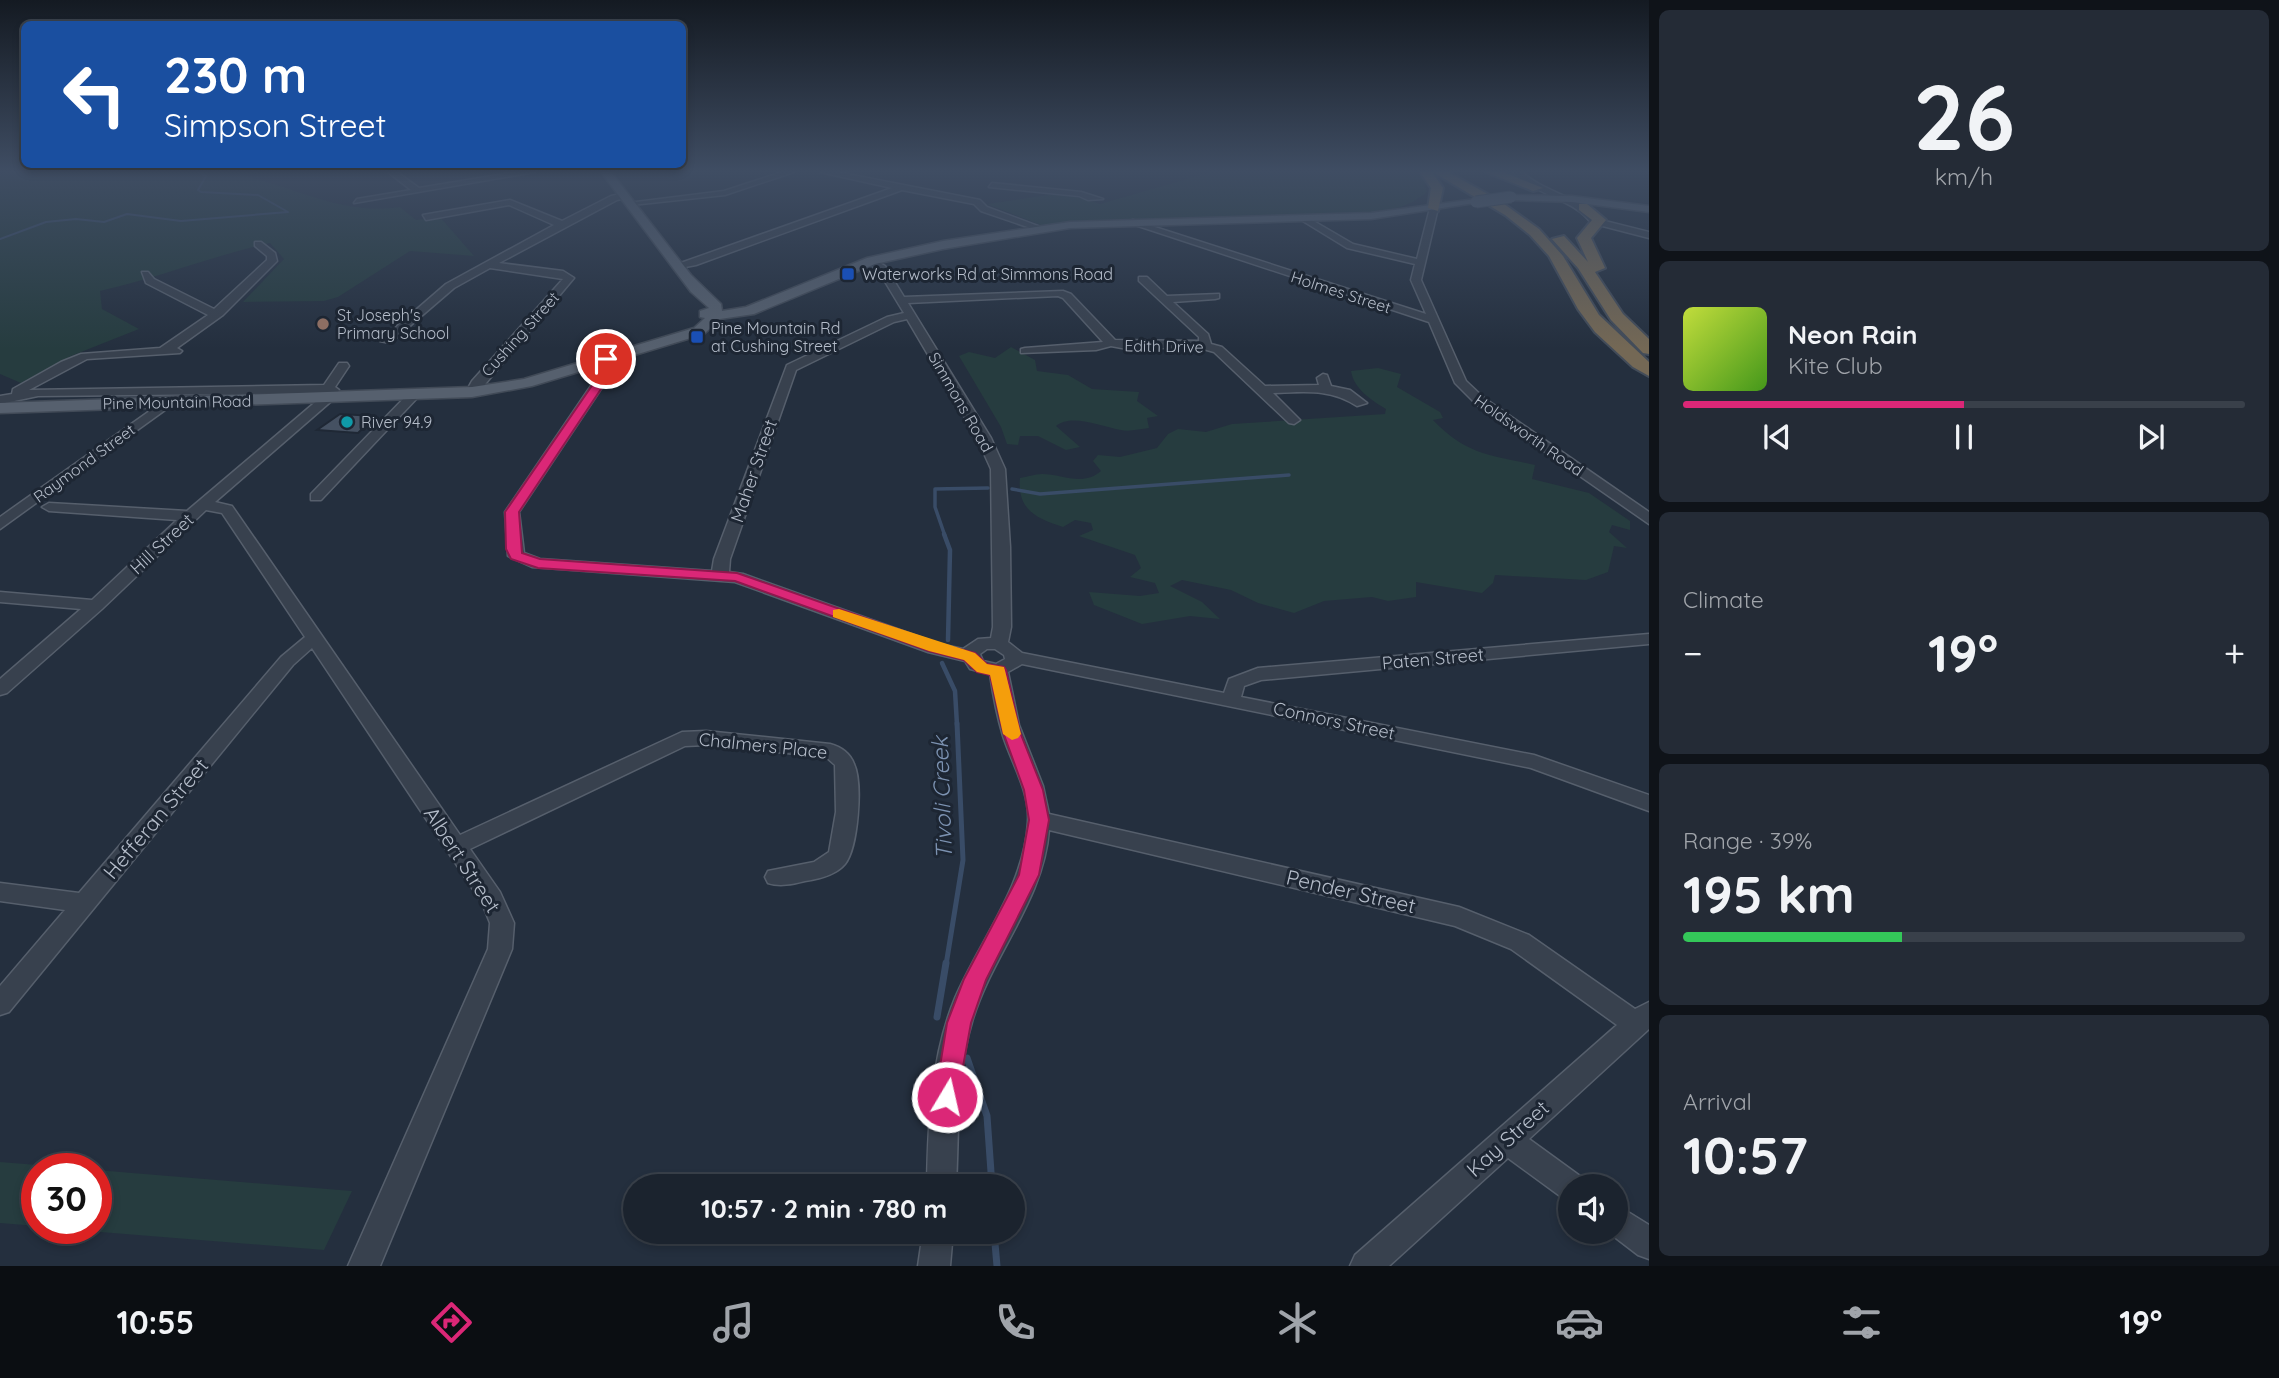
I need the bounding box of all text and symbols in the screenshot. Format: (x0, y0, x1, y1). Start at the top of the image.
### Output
text: 230 m (164, 44, 307, 105)
icon: left (49, 49, 140, 140)
text: 26 (1913, 59, 2015, 173)
text: Simpson Street (164, 105, 386, 145)
text: km/h (1935, 162, 1993, 191)
place label: Waterworks Rd at Simmons Road (862, 264, 1113, 284)
marker: Waterworks Rd at Simmons Road (840, 266, 856, 282)
street label: Holmes Street (1288, 266, 1394, 318)
street label: Cushing Street (477, 288, 563, 380)
place label: St Joseph's Primary School (337, 305, 449, 343)
marker: St Joseph's Primary School (315, 316, 331, 332)
place label: Pine Mountain Rd at Cushing Street (711, 318, 840, 356)
text: Neon Rain (1788, 318, 1917, 351)
pin (576, 329, 636, 389)
marker: Pine Mountain Rd at Cushing Street (689, 329, 705, 345)
street label: Edith Drive (1124, 335, 1204, 357)
icon: arrive (587, 340, 625, 378)
street label: Simmons Road (924, 348, 998, 456)
text: Kite Club (1788, 351, 1883, 380)
street label: Holdsworth Road (1471, 390, 1587, 480)
street label: Pine Mountain Road (102, 391, 252, 413)
place label: River 94.9 (361, 412, 432, 432)
marker: River 94.9 (339, 414, 355, 430)
street label: Maher Street (725, 416, 782, 525)
icon: previous (1758, 418, 1796, 456)
icon: pause (1945, 418, 1983, 456)
icon: next (2132, 418, 2170, 456)
street label: Raymond Street (29, 419, 139, 507)
street label: Hill Street (125, 508, 198, 579)
text: Climate (1683, 585, 1764, 614)
text: 19° (1928, 620, 1998, 685)
text: − (1683, 629, 1703, 677)
text: + (2224, 629, 2245, 677)
street label: Paten Street (1381, 643, 1485, 674)
street label: Connors Street (1271, 696, 1397, 745)
street label: Chalmers Place (698, 727, 828, 764)
water label: Tivoli Creek (925, 734, 958, 860)
street label: Hefferan Street (97, 753, 213, 884)
street label: Albert Street (419, 801, 507, 917)
text: Range · 39% (1683, 826, 1812, 855)
text: 195 km (1683, 861, 1855, 926)
street label: Pender Street (1284, 863, 1419, 919)
position arrow (910, 1060, 984, 1134)
text: Arrival (1683, 1087, 1752, 1116)
street label: Kay Street (1461, 1094, 1554, 1182)
text: 10:57 (1683, 1122, 1808, 1187)
speed limit sign: 30 (21, 1153, 112, 1244)
map controls (1558, 1174, 1628, 1244)
button: sound (1558, 1174, 1628, 1244)
text: 10:57 · 2 min · 780 m (701, 1192, 947, 1225)
icon: directions (427, 1298, 476, 1347)
icon: music (709, 1298, 758, 1347)
icon: phone (991, 1298, 1040, 1347)
icon: climate (1273, 1298, 1322, 1347)
icon: car (1555, 1298, 1604, 1347)
icon: filters (1837, 1298, 1886, 1347)
text: 10:55 (117, 1302, 194, 1342)
text: 19° (2119, 1302, 2162, 1342)

